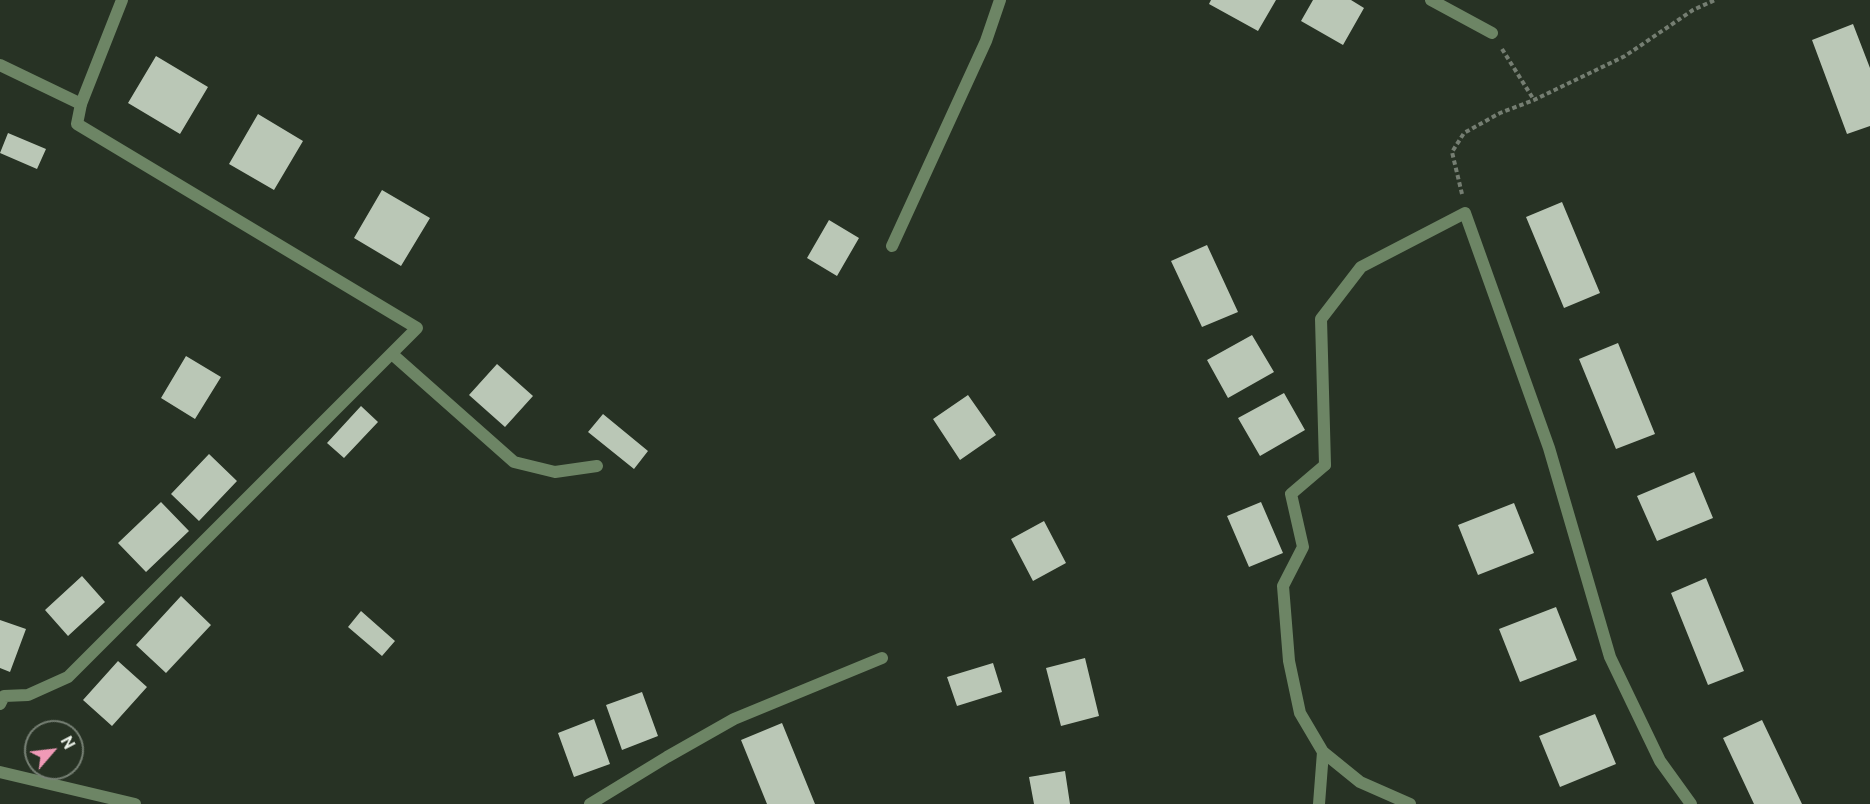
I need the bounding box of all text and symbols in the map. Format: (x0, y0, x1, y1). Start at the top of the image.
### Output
north arrow (24, 720, 84, 780)
text: N (57, 733, 79, 752)

